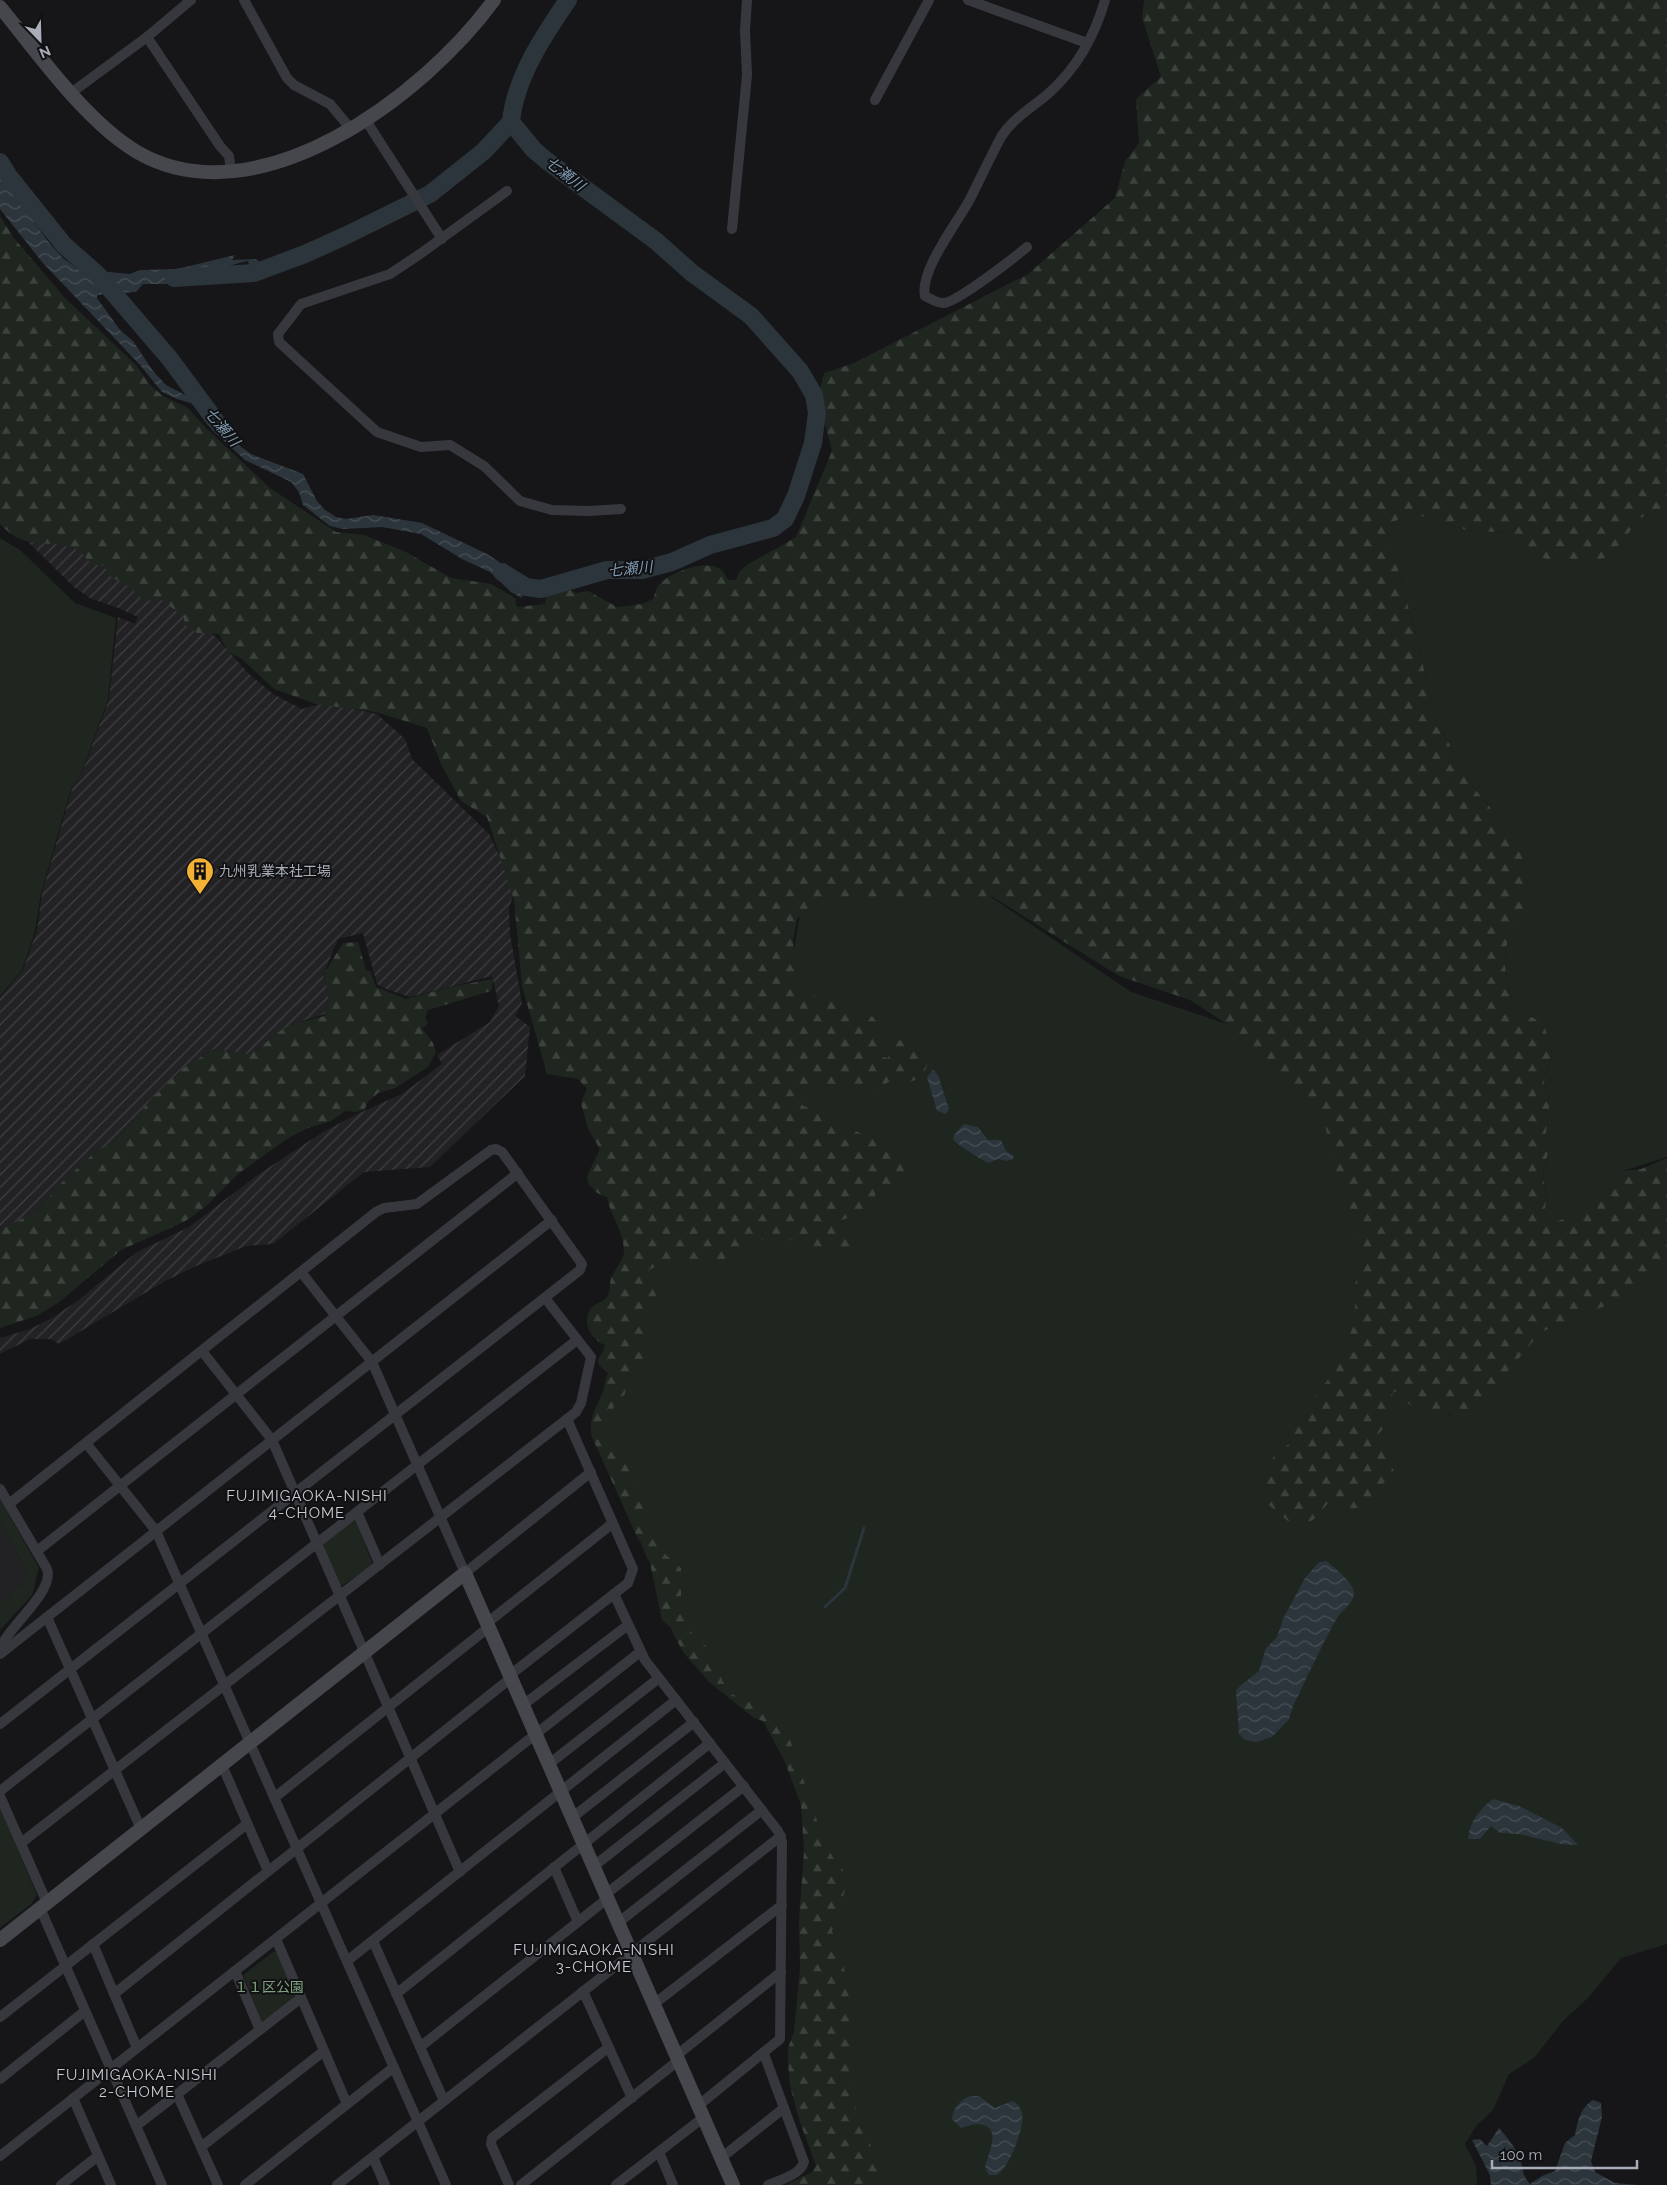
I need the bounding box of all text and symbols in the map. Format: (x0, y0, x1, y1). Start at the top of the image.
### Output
north arrow (15, 15, 65, 65)
text: N (37, 43, 53, 61)
water label: 七瀬川 (542, 153, 590, 196)
water label: 七瀬川 (201, 404, 245, 452)
water label: 七瀬川 (607, 557, 655, 580)
building icon: 九州乳業本社工場 (185, 856, 215, 895)
place label: 九州乳業本社工場 (219, 863, 331, 879)
district label: FUJIMIGAOKA-NISHI 4-CHOME (226, 1487, 388, 1522)
district label: FUJIMIGAOKA-NISHI 3-CHOME (513, 1941, 675, 1976)
park label: １１区公園 (234, 1979, 304, 1995)
district label: FUJIMIGAOKA-NISHI 2-CHOME (56, 2066, 218, 2101)
scale bar (1492, 2138, 1637, 2170)
text: 100 m (1500, 2146, 1542, 2164)

